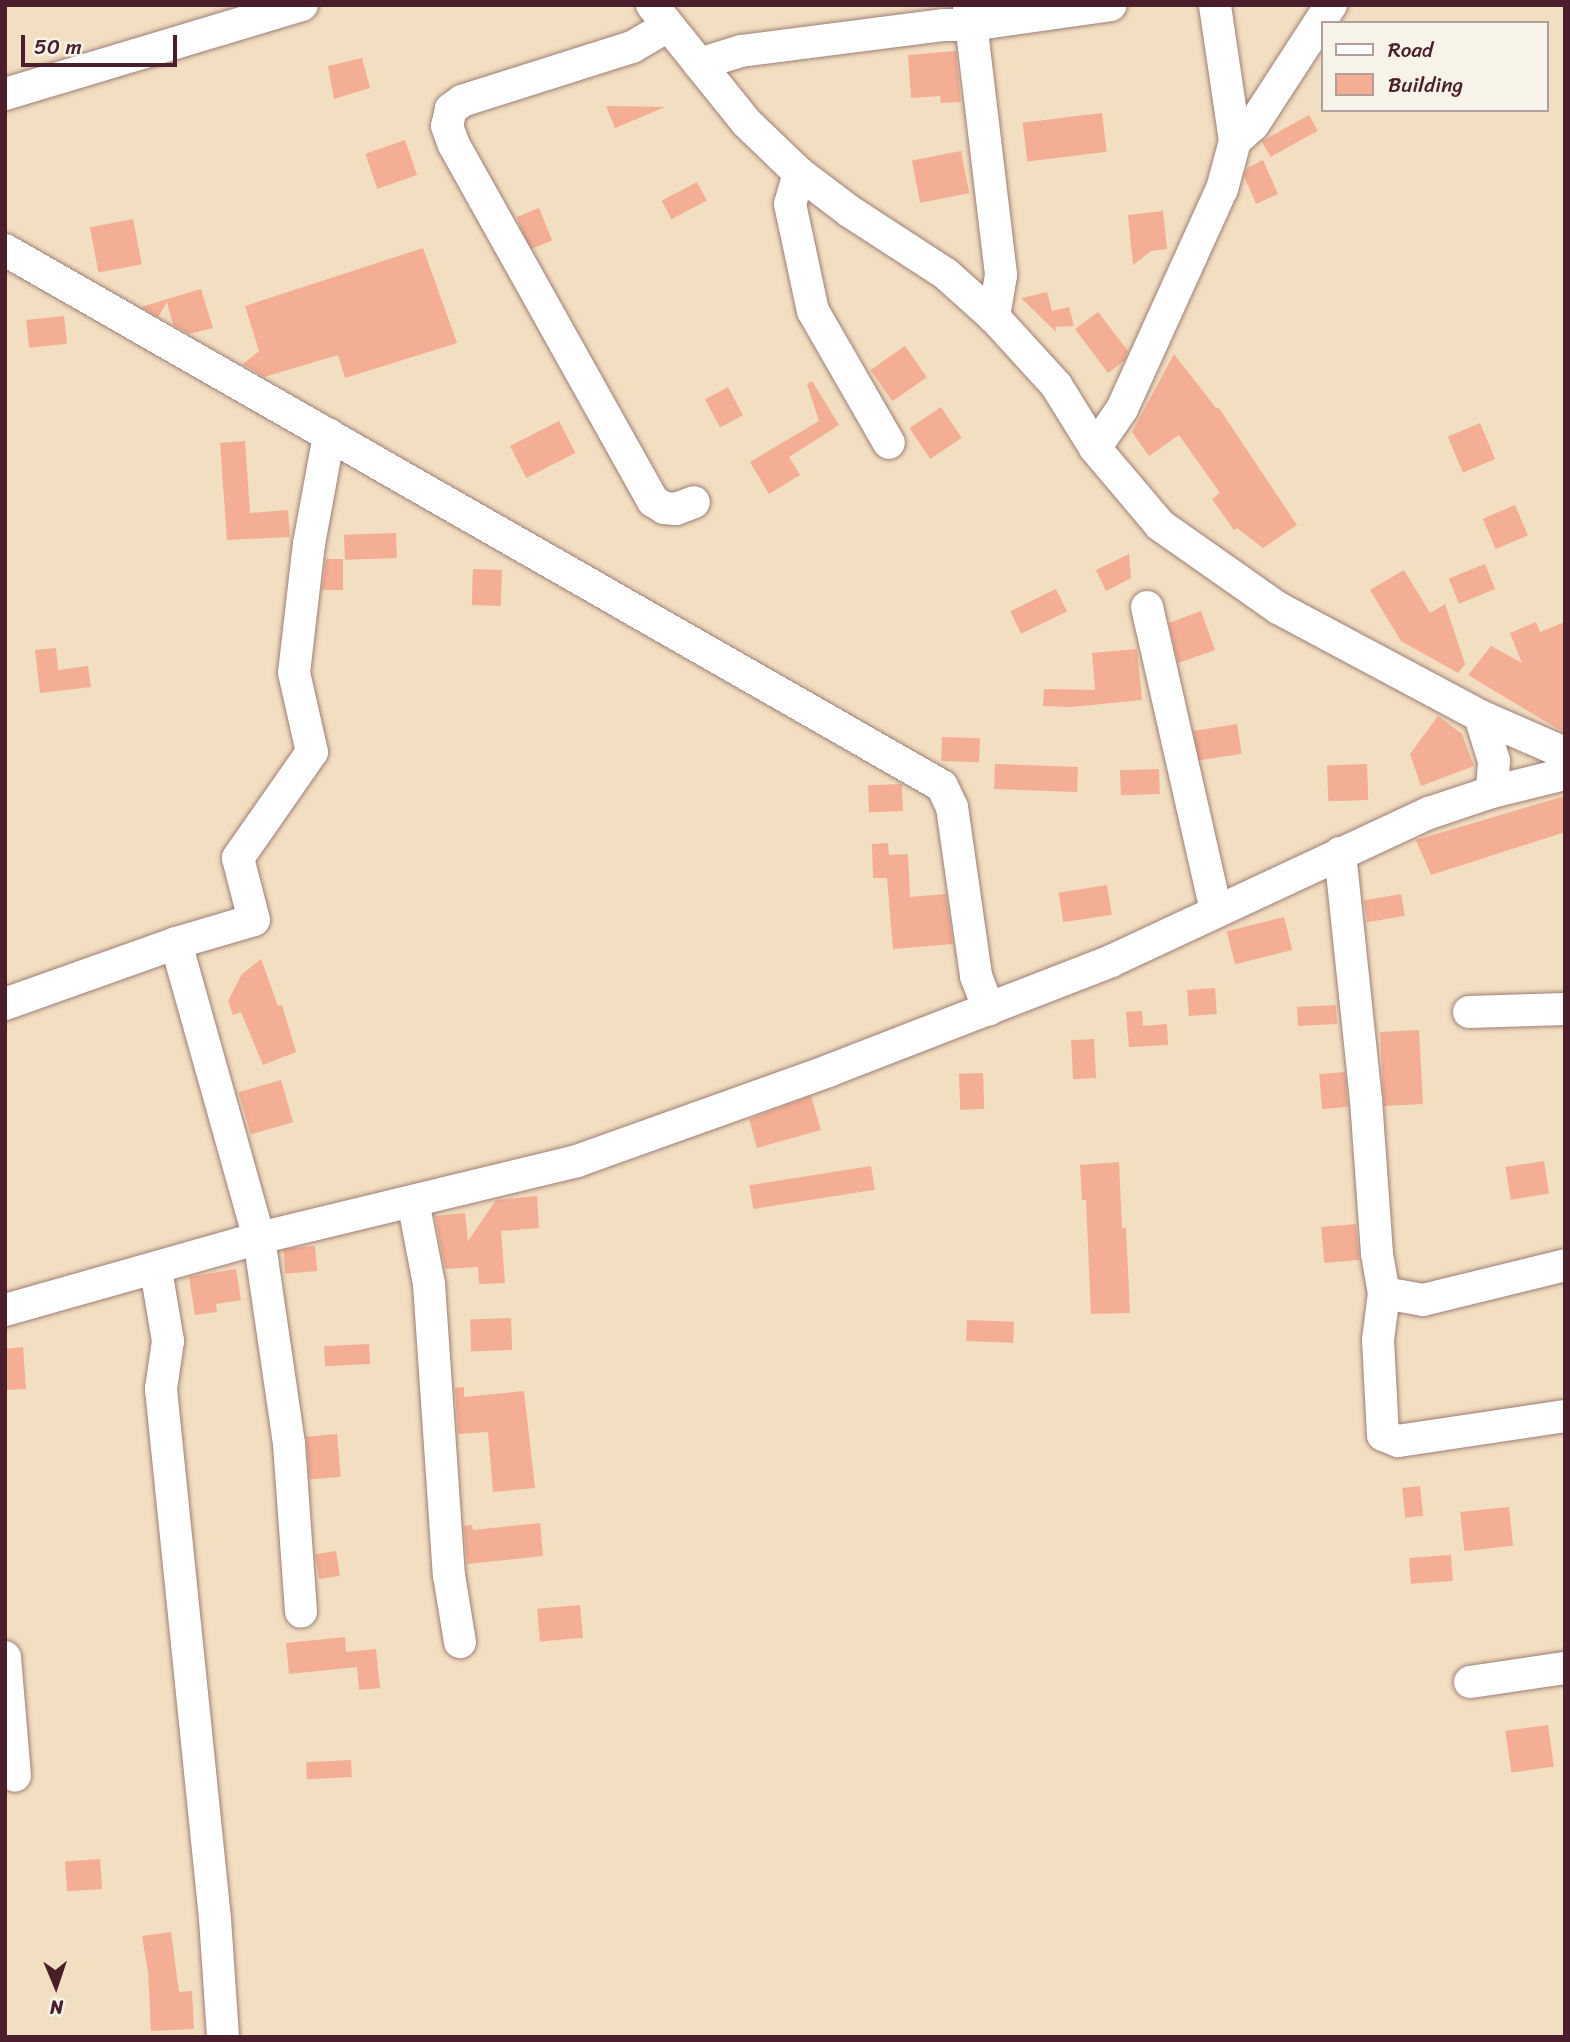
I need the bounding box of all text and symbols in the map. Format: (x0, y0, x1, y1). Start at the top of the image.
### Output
scale bar (24, 21, 180, 65)
legend (1322, 21, 1549, 112)
text: 50 m (34, 28, 82, 66)
text: Road (1388, 31, 1433, 69)
text: Building (1388, 66, 1463, 104)
north arrow (21, 1951, 91, 2021)
text: N (50, 1991, 64, 2024)

